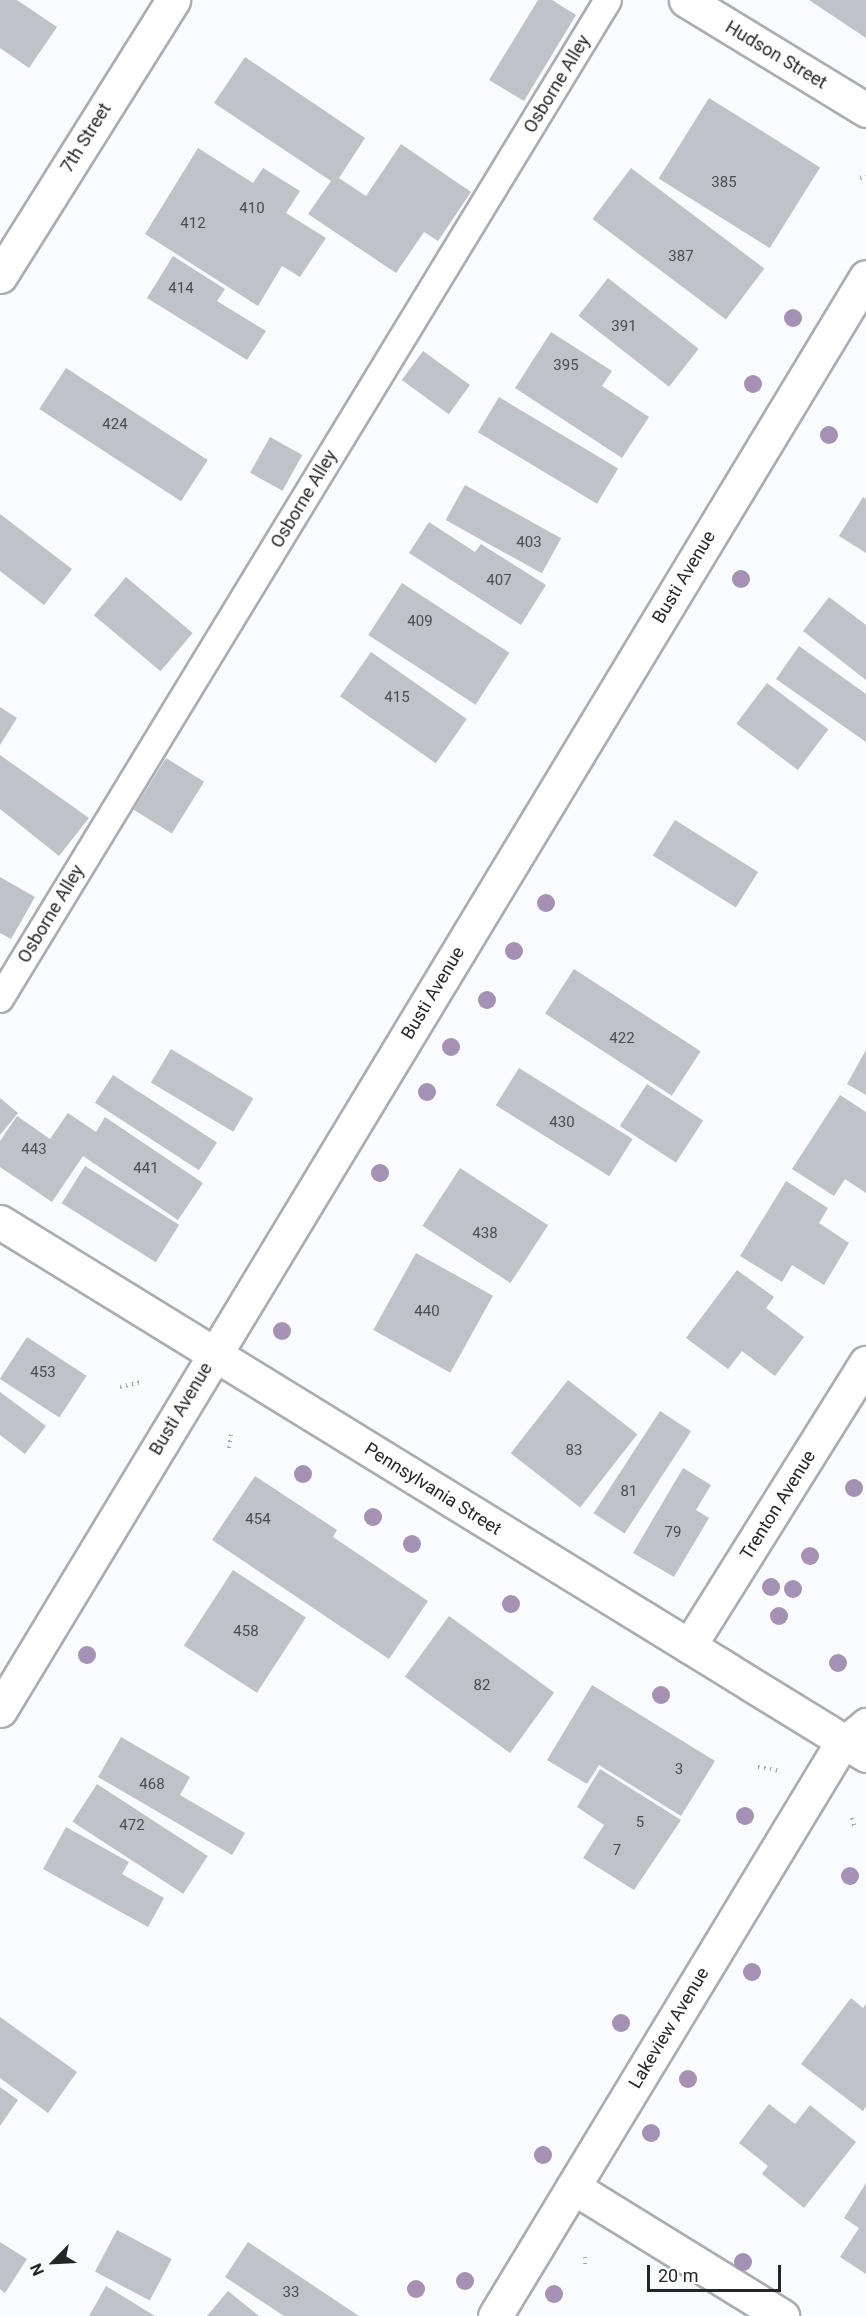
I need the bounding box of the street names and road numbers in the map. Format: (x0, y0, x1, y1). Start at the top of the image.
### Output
street label: Hudson Street (721, 16, 831, 94)
street label: Osborne Alley (519, 31, 595, 137)
street label: 7th Street (56, 99, 116, 177)
street label: Osborne Alley (266, 446, 342, 552)
street label: Busti Avenue (648, 527, 720, 627)
street label: Osborne Alley (13, 861, 89, 967)
street label: Busti Avenue (397, 943, 469, 1043)
street label: Busti Avenue (145, 1359, 217, 1459)
street label: Pennsylvania Street (361, 1438, 505, 1540)
street label: Trenton Avenue (736, 1446, 820, 1564)
street label: Lakeview Avenue (624, 1964, 714, 2092)

